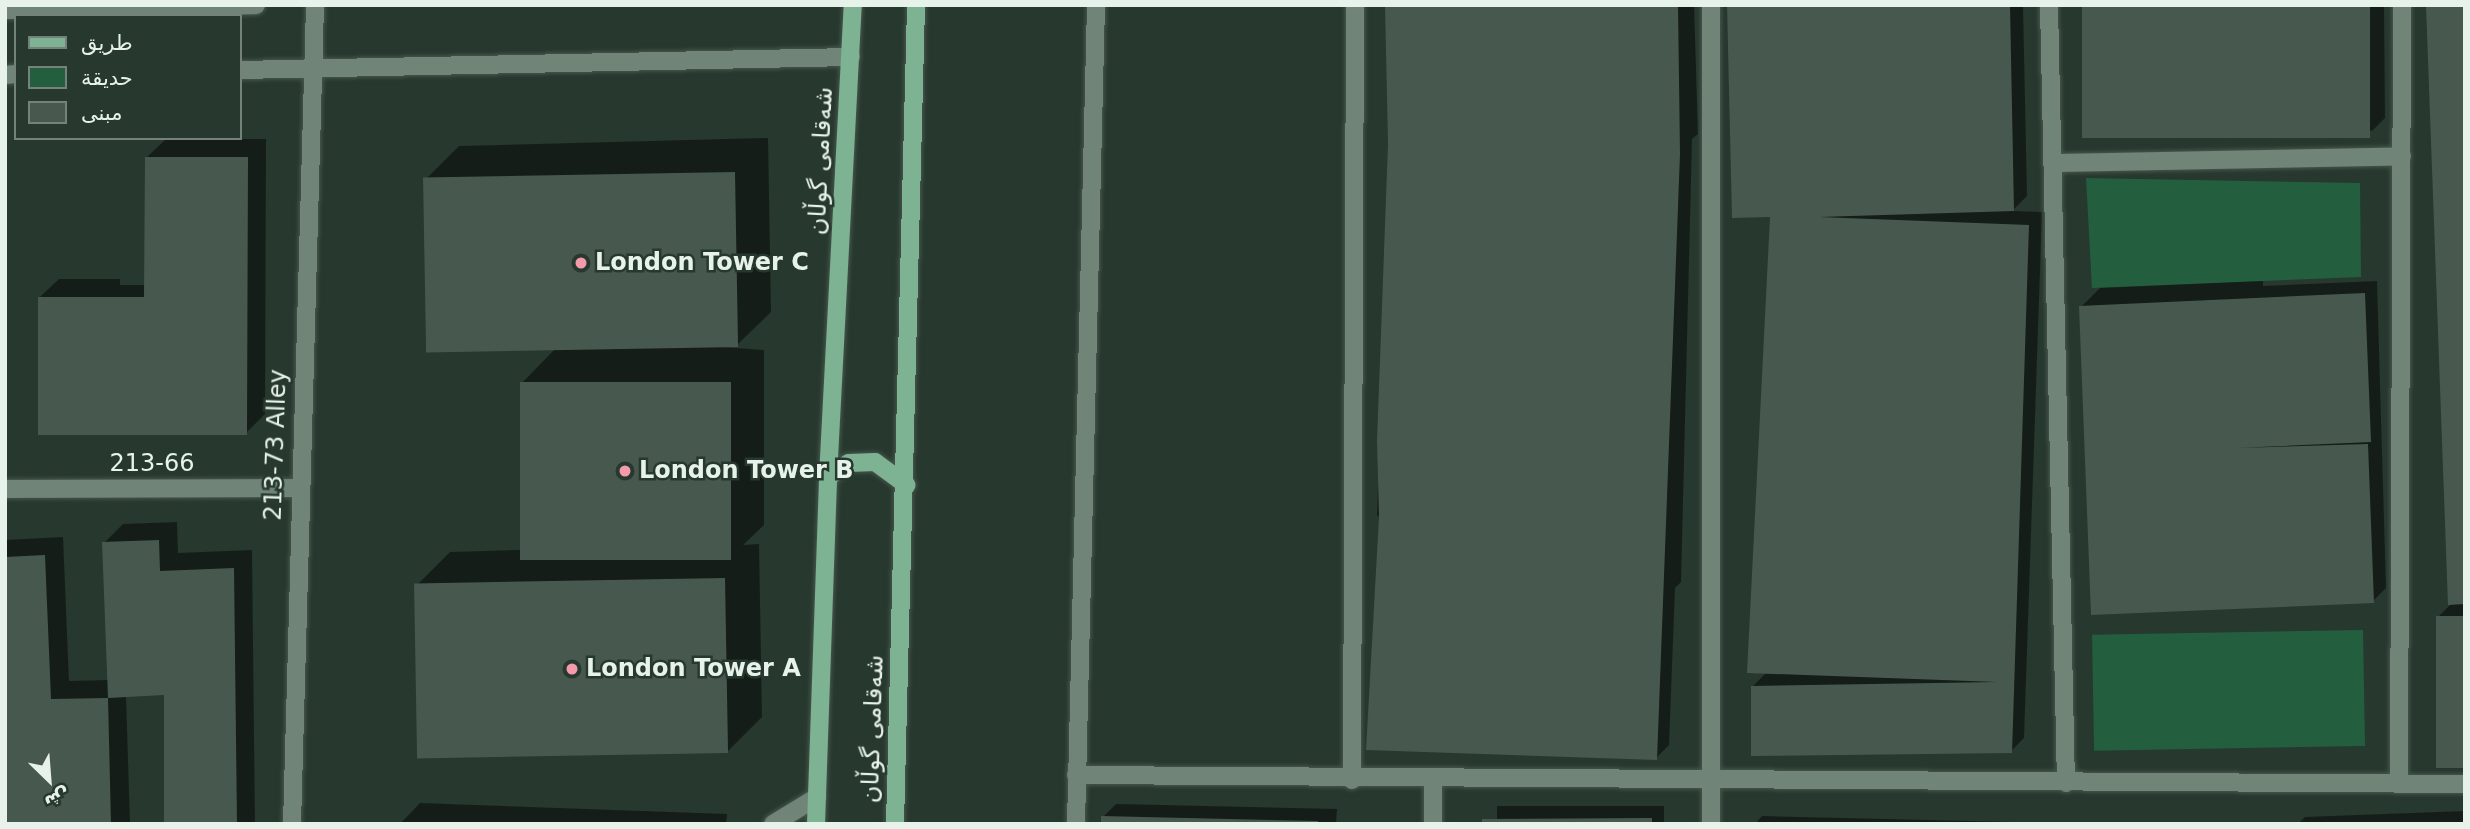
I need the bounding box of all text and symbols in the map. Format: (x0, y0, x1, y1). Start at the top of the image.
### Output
legend (14, 14, 242, 140)
text: طريق (81, 31, 133, 55)
text: حديقة (81, 66, 133, 90)
street label: شەقامی گوڵان (803, 86, 839, 236)
text: مبنى (81, 101, 122, 125)
place label: London Tower C (595, 249, 809, 277)
marker: London Tower C (573, 255, 589, 271)
street label: 213-73 Alley (259, 369, 293, 521)
street label: 213-66 (109, 450, 195, 478)
place label: London Tower B (639, 457, 854, 485)
marker: London Tower B (617, 463, 633, 479)
street label: شەقامی گوڵان (856, 654, 890, 804)
place label: London Tower A (586, 655, 801, 683)
marker: London Tower A (564, 661, 580, 677)
north arrow (14, 745, 84, 815)
text: ش (41, 784, 74, 815)

